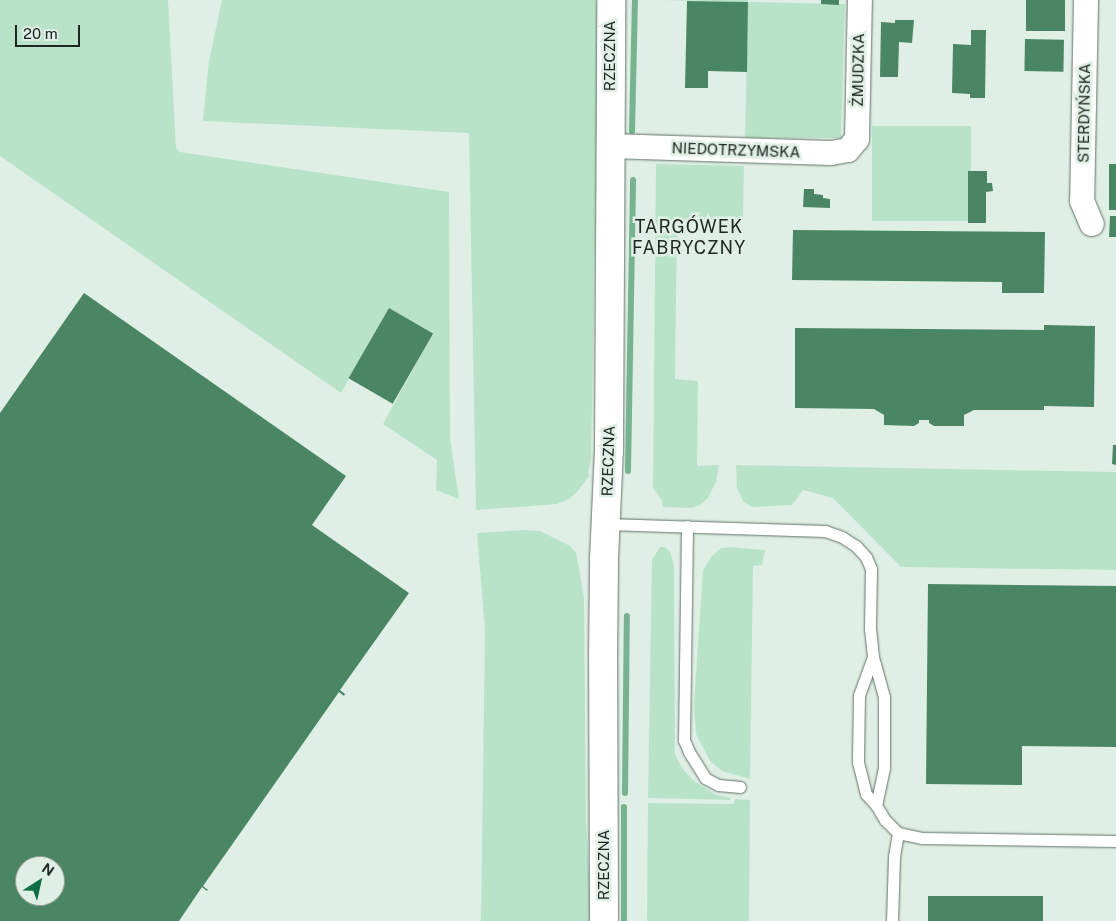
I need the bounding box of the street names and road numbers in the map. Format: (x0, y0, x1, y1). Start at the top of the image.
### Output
street label: RZECZNA (601, 21, 619, 91)
street label: ŻMUDZKA (848, 33, 868, 107)
street label: STERDYŃSKA (1074, 63, 1094, 163)
street label: NIEDOTRZYMSKA (671, 139, 801, 161)
street label: RZECZNA (598, 425, 618, 497)
street label: RZECZNA (595, 830, 613, 900)

